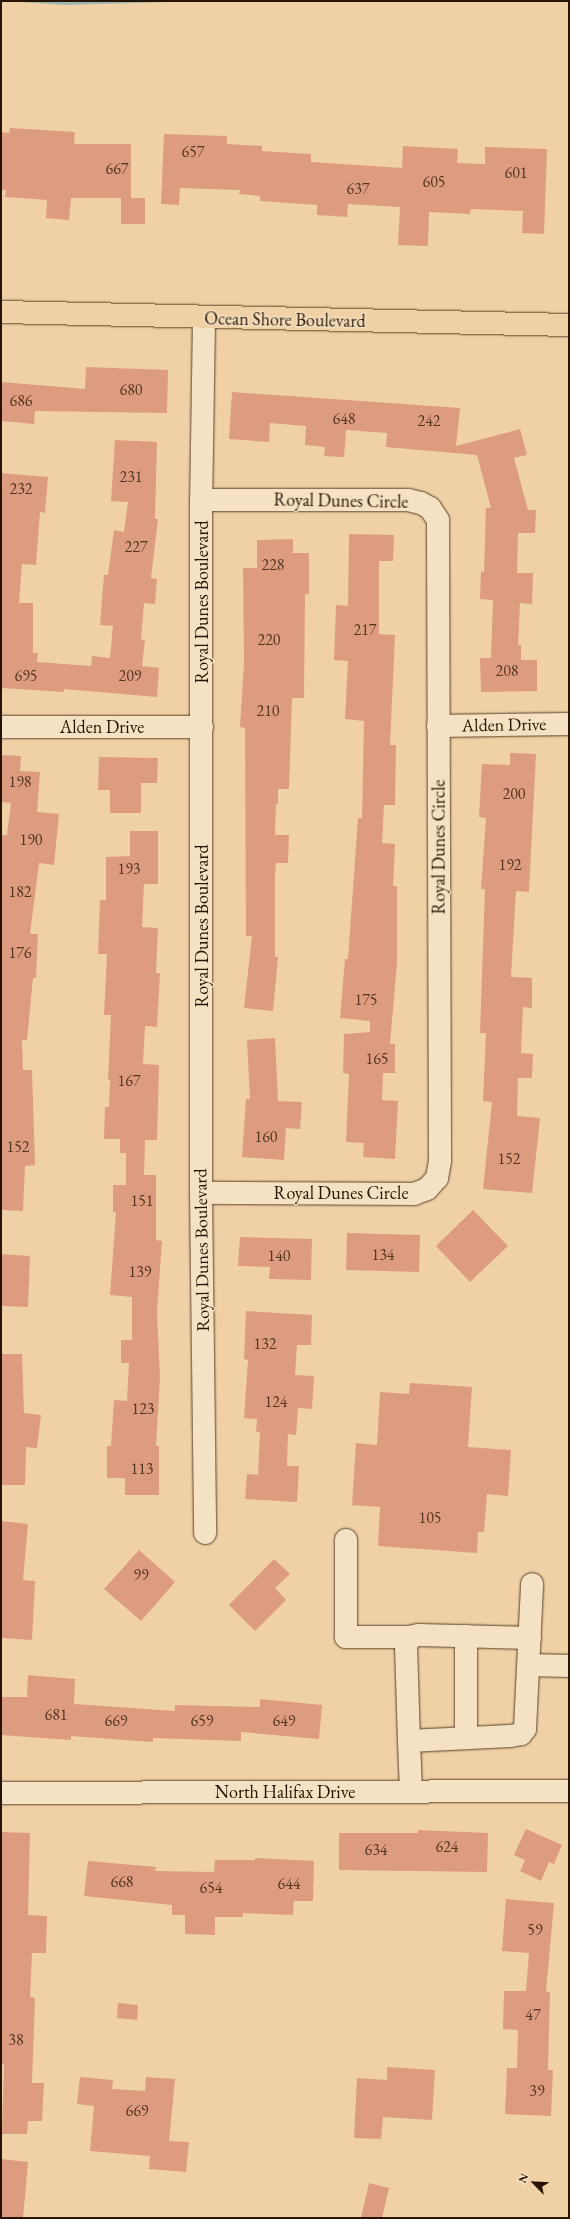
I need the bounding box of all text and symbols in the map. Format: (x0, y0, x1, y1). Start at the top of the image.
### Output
house number: 657 (181, 142, 205, 162)
house number: 667 (105, 159, 129, 179)
house number: 601 (504, 163, 528, 183)
house number: 605 (422, 172, 446, 192)
house number: 637 (346, 179, 370, 199)
street label: Ocean Shore Boulevard (204, 308, 366, 332)
house number: 680 (119, 380, 143, 400)
house number: 686 (9, 391, 33, 411)
house number: 648 (332, 409, 356, 429)
house number: 242 (417, 411, 441, 431)
house number: 231 (119, 467, 143, 487)
house number: 232 (9, 479, 33, 499)
street label: Royal Dunes Circle (273, 489, 409, 513)
street label: Royal Dunes Boulevard (191, 520, 213, 684)
house number: 227 (124, 537, 148, 557)
house number: 228 (261, 555, 285, 575)
house number: 217 (353, 620, 377, 640)
house number: 220 (257, 630, 281, 650)
house number: 208 (495, 661, 519, 681)
house number: 695 (14, 666, 38, 686)
house number: 209 (118, 666, 142, 686)
house number: 210 (256, 701, 280, 721)
street label: Alden Drive (462, 713, 546, 737)
street label: Alden Drive (60, 716, 144, 738)
house number: 198 (8, 772, 32, 792)
street label: Royal Dunes Circle (428, 780, 450, 914)
house number: 200 (502, 784, 526, 804)
house number: 190 (19, 830, 43, 850)
street label: Royal Dunes Boulevard (191, 844, 213, 1008)
house number: 192 (498, 855, 522, 875)
house number: 193 (117, 859, 141, 879)
house number: 182 (8, 882, 32, 902)
house number: 176 (8, 943, 32, 963)
house number: 175 (354, 990, 378, 1010)
house number: 165 (365, 1049, 389, 1069)
house number: 167 (117, 1071, 141, 1091)
house number: 160 (254, 1127, 278, 1147)
house number: 152 (6, 1137, 30, 1157)
house number: 152 (497, 1149, 521, 1169)
street label: Royal Dunes Boulevard (190, 1168, 214, 1332)
street label: Royal Dunes Circle (274, 1182, 408, 1204)
house number: 151 (130, 1191, 154, 1211)
house number: 134 (371, 1245, 395, 1265)
house number: 140 (267, 1246, 291, 1266)
house number: 139 (128, 1262, 152, 1282)
house number: 132 (253, 1334, 277, 1354)
house number: 124 (264, 1392, 288, 1412)
house number: 123 (131, 1399, 155, 1419)
house number: 113 (130, 1459, 154, 1479)
house number: 105 (418, 1508, 442, 1528)
house number: 99 (133, 1565, 149, 1585)
house number: 681 (44, 1705, 68, 1725)
house number: 669 (104, 1711, 128, 1731)
house number: 659 (190, 1711, 214, 1731)
house number: 649 (272, 1711, 296, 1731)
street label: North Halifax Drive (215, 1781, 355, 1803)
house number: 624 (435, 1837, 459, 1857)
house number: 634 (364, 1840, 388, 1860)
house number: 668 (110, 1872, 134, 1892)
house number: 644 (277, 1874, 301, 1894)
house number: 654 (199, 1878, 223, 1898)
house number: 59 (527, 1920, 543, 1940)
house number: 47 (525, 2005, 541, 2025)
house number: 38 (8, 2030, 24, 2050)
house number: 39 (529, 2081, 545, 2101)
house number: 669 (125, 2101, 149, 2121)
north arrow (514, 2163, 554, 2203)
text: N (515, 2171, 531, 2185)

